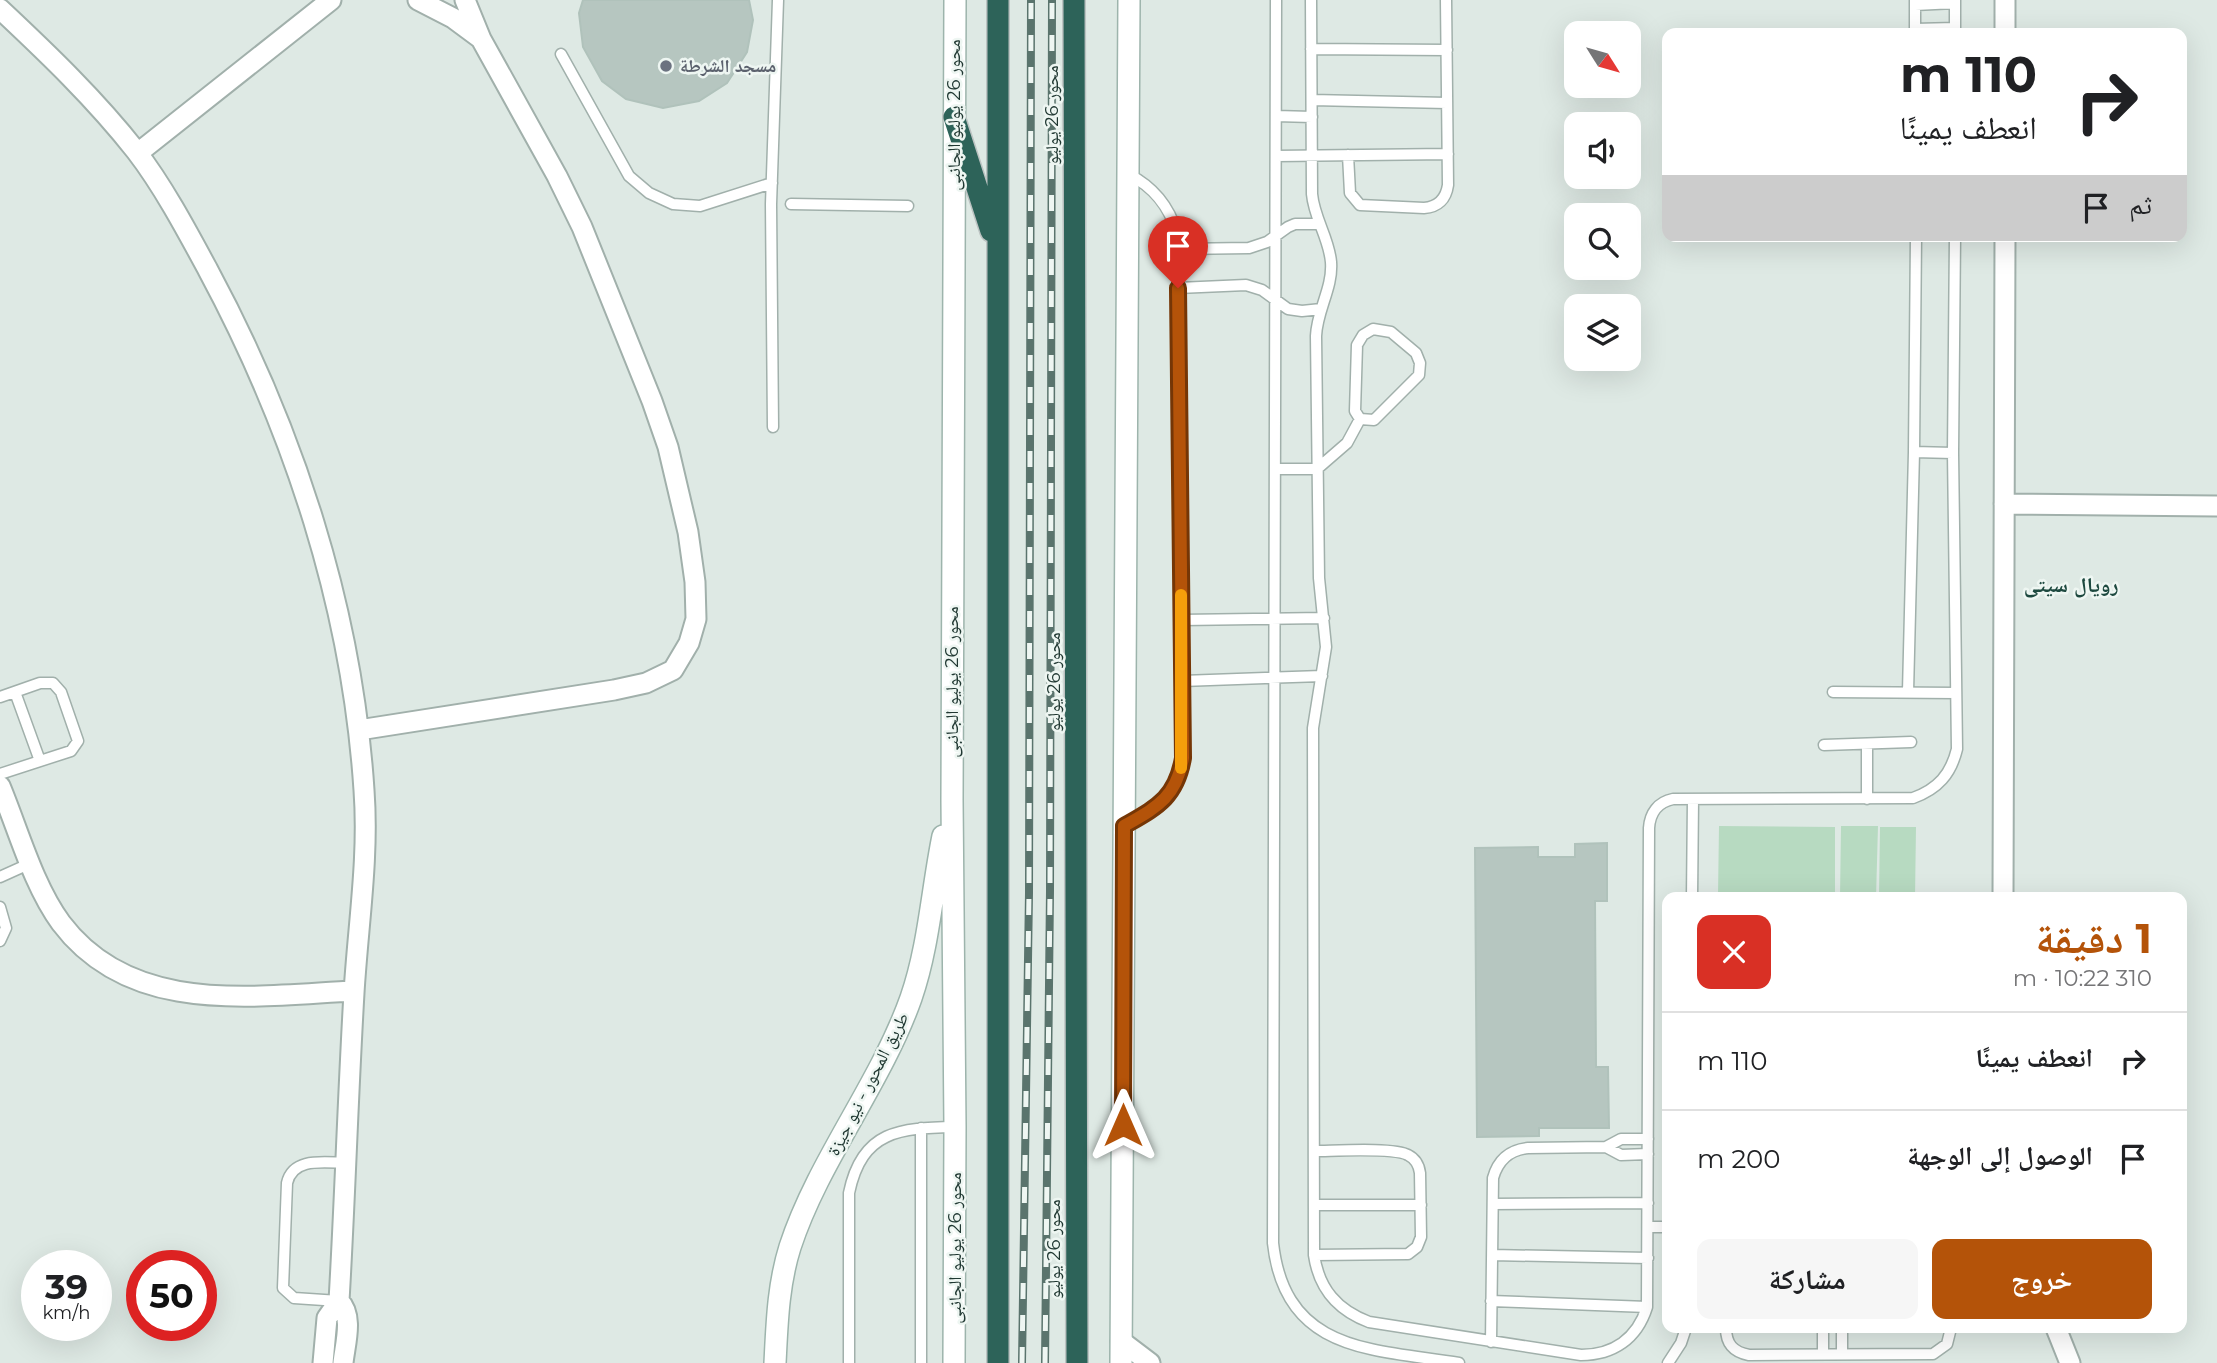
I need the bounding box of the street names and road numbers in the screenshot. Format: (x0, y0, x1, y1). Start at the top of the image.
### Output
street label: محور 26 يوليو الجانبى (943, 39, 965, 191)
street label: محور 26 يوليو (1041, 65, 1063, 165)
street label: محور 26 يوليو الجانبى (941, 606, 963, 758)
street label: محور 26 يوليو (1043, 632, 1065, 732)
street label: طريق المحور - نيو جيزة (822, 1009, 914, 1159)
street label: محور 26 يوليو الجانبى (944, 1172, 966, 1324)
street label: محور 26 يوليو (1043, 1199, 1065, 1299)

